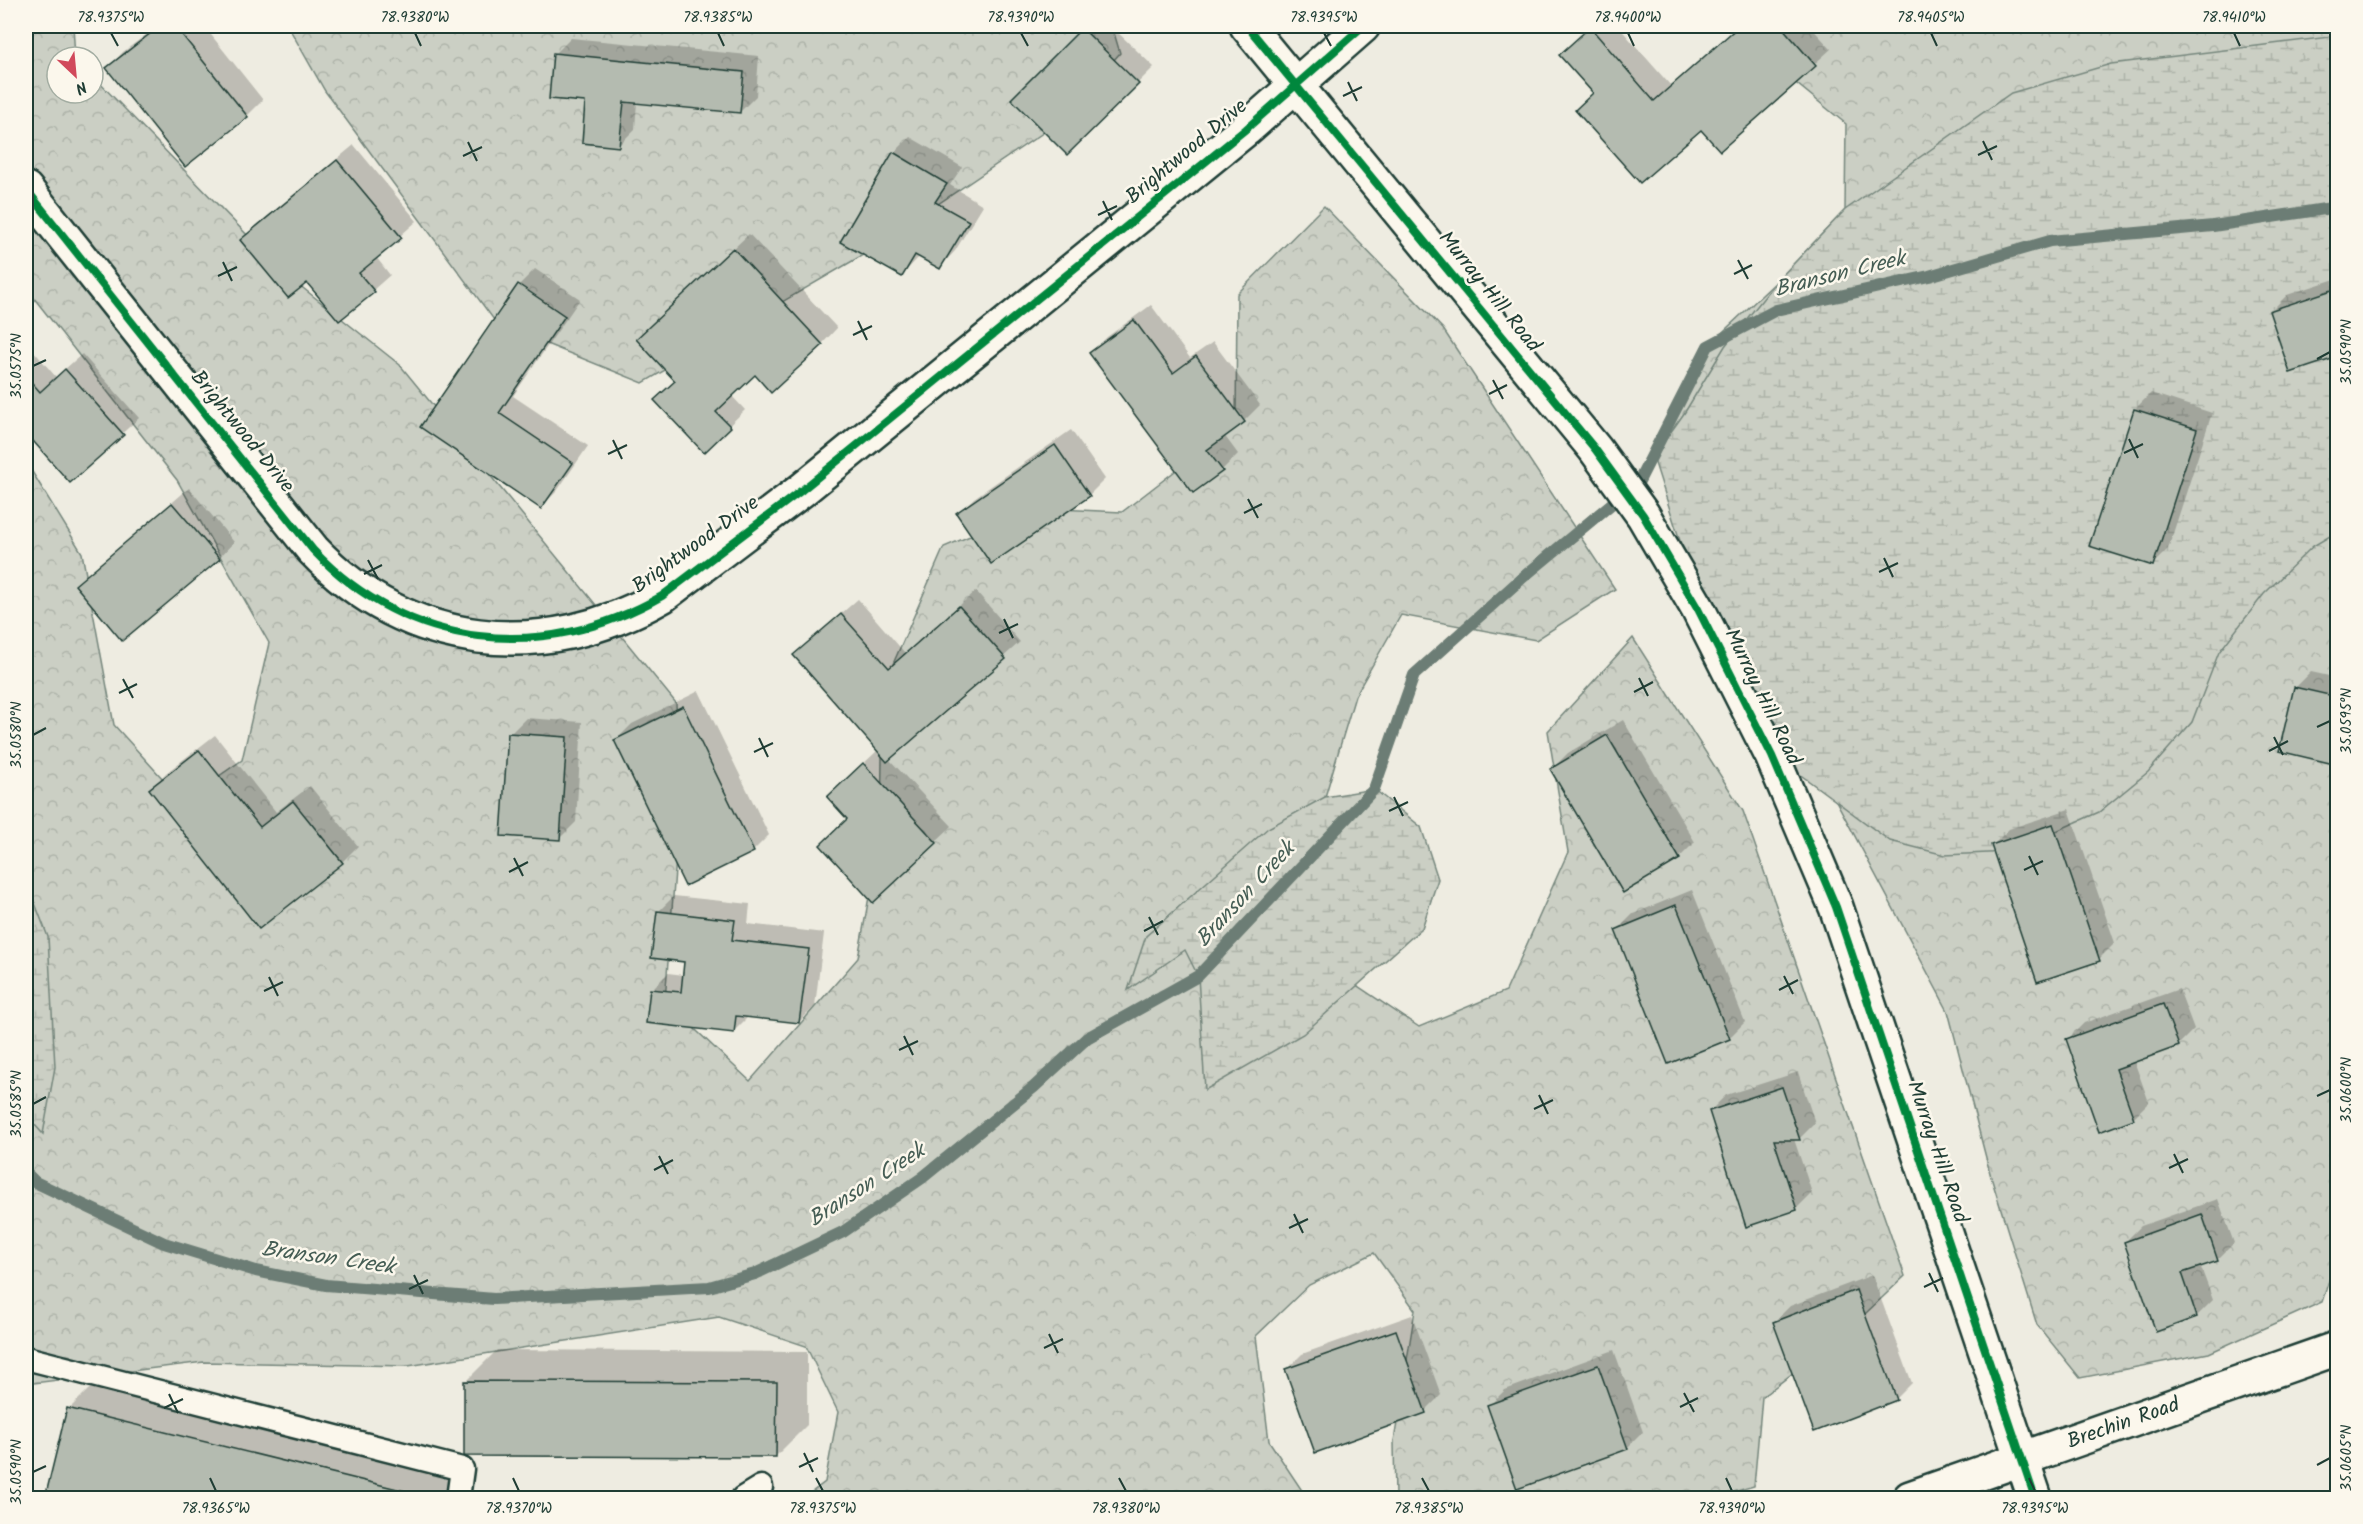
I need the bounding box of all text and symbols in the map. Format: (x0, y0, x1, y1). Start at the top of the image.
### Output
text: 78.9375°W (77, 6, 145, 30)
text: 78.9380°W (381, 6, 450, 30)
text: 78.9385°W (683, 6, 753, 30)
text: 78.9390°W (987, 6, 1055, 30)
text: 78.9395°W (1290, 6, 1358, 30)
text: 78.9400°W (1595, 6, 1662, 30)
text: 78.9405°W (1897, 6, 1965, 30)
text: 78.9410°W (2202, 6, 2266, 30)
north arrow (45, 45, 105, 105)
text: N (71, 74, 91, 101)
street label: Brightwood Drive (1119, 91, 1256, 213)
street label: Murray Hill Road (1429, 224, 1549, 361)
water label: Branson Creek (1771, 241, 1913, 308)
text: 35.0590°N (2335, 319, 2359, 385)
text: 35.0575°N (5, 333, 29, 399)
street label: Brightwood Drive (182, 363, 303, 501)
street label: Brightwood Drive (625, 487, 767, 603)
street label: Murray Hill Road (1715, 623, 1810, 771)
text: 35.0595°N (2335, 688, 2359, 754)
text: 35.0580°N (5, 701, 29, 769)
water label: Branson Creek (1188, 831, 1307, 956)
text: 35.0600°N (2335, 1057, 2359, 1123)
text: 35.0585°N (5, 1070, 29, 1138)
street label: Murray Hill Road (1897, 1076, 1977, 1228)
water label: Branson Creek (801, 1133, 936, 1237)
water label: Branson Creek (259, 1232, 400, 1286)
street label: Brechin Road (2063, 1388, 2185, 1458)
text: 35.0605°N (2335, 1425, 2359, 1491)
text: 35.0590°N (5, 1439, 29, 1505)
text: 78.9365°W (182, 1497, 251, 1521)
text: 78.9370°W (486, 1497, 553, 1521)
text: 78.9375°W (789, 1497, 857, 1521)
text: 78.9380°W (1092, 1497, 1161, 1521)
text: 78.9385°W (1394, 1497, 1464, 1521)
text: 78.9390°W (1698, 1497, 1766, 1521)
text: 78.9395°W (2001, 1497, 2069, 1521)

